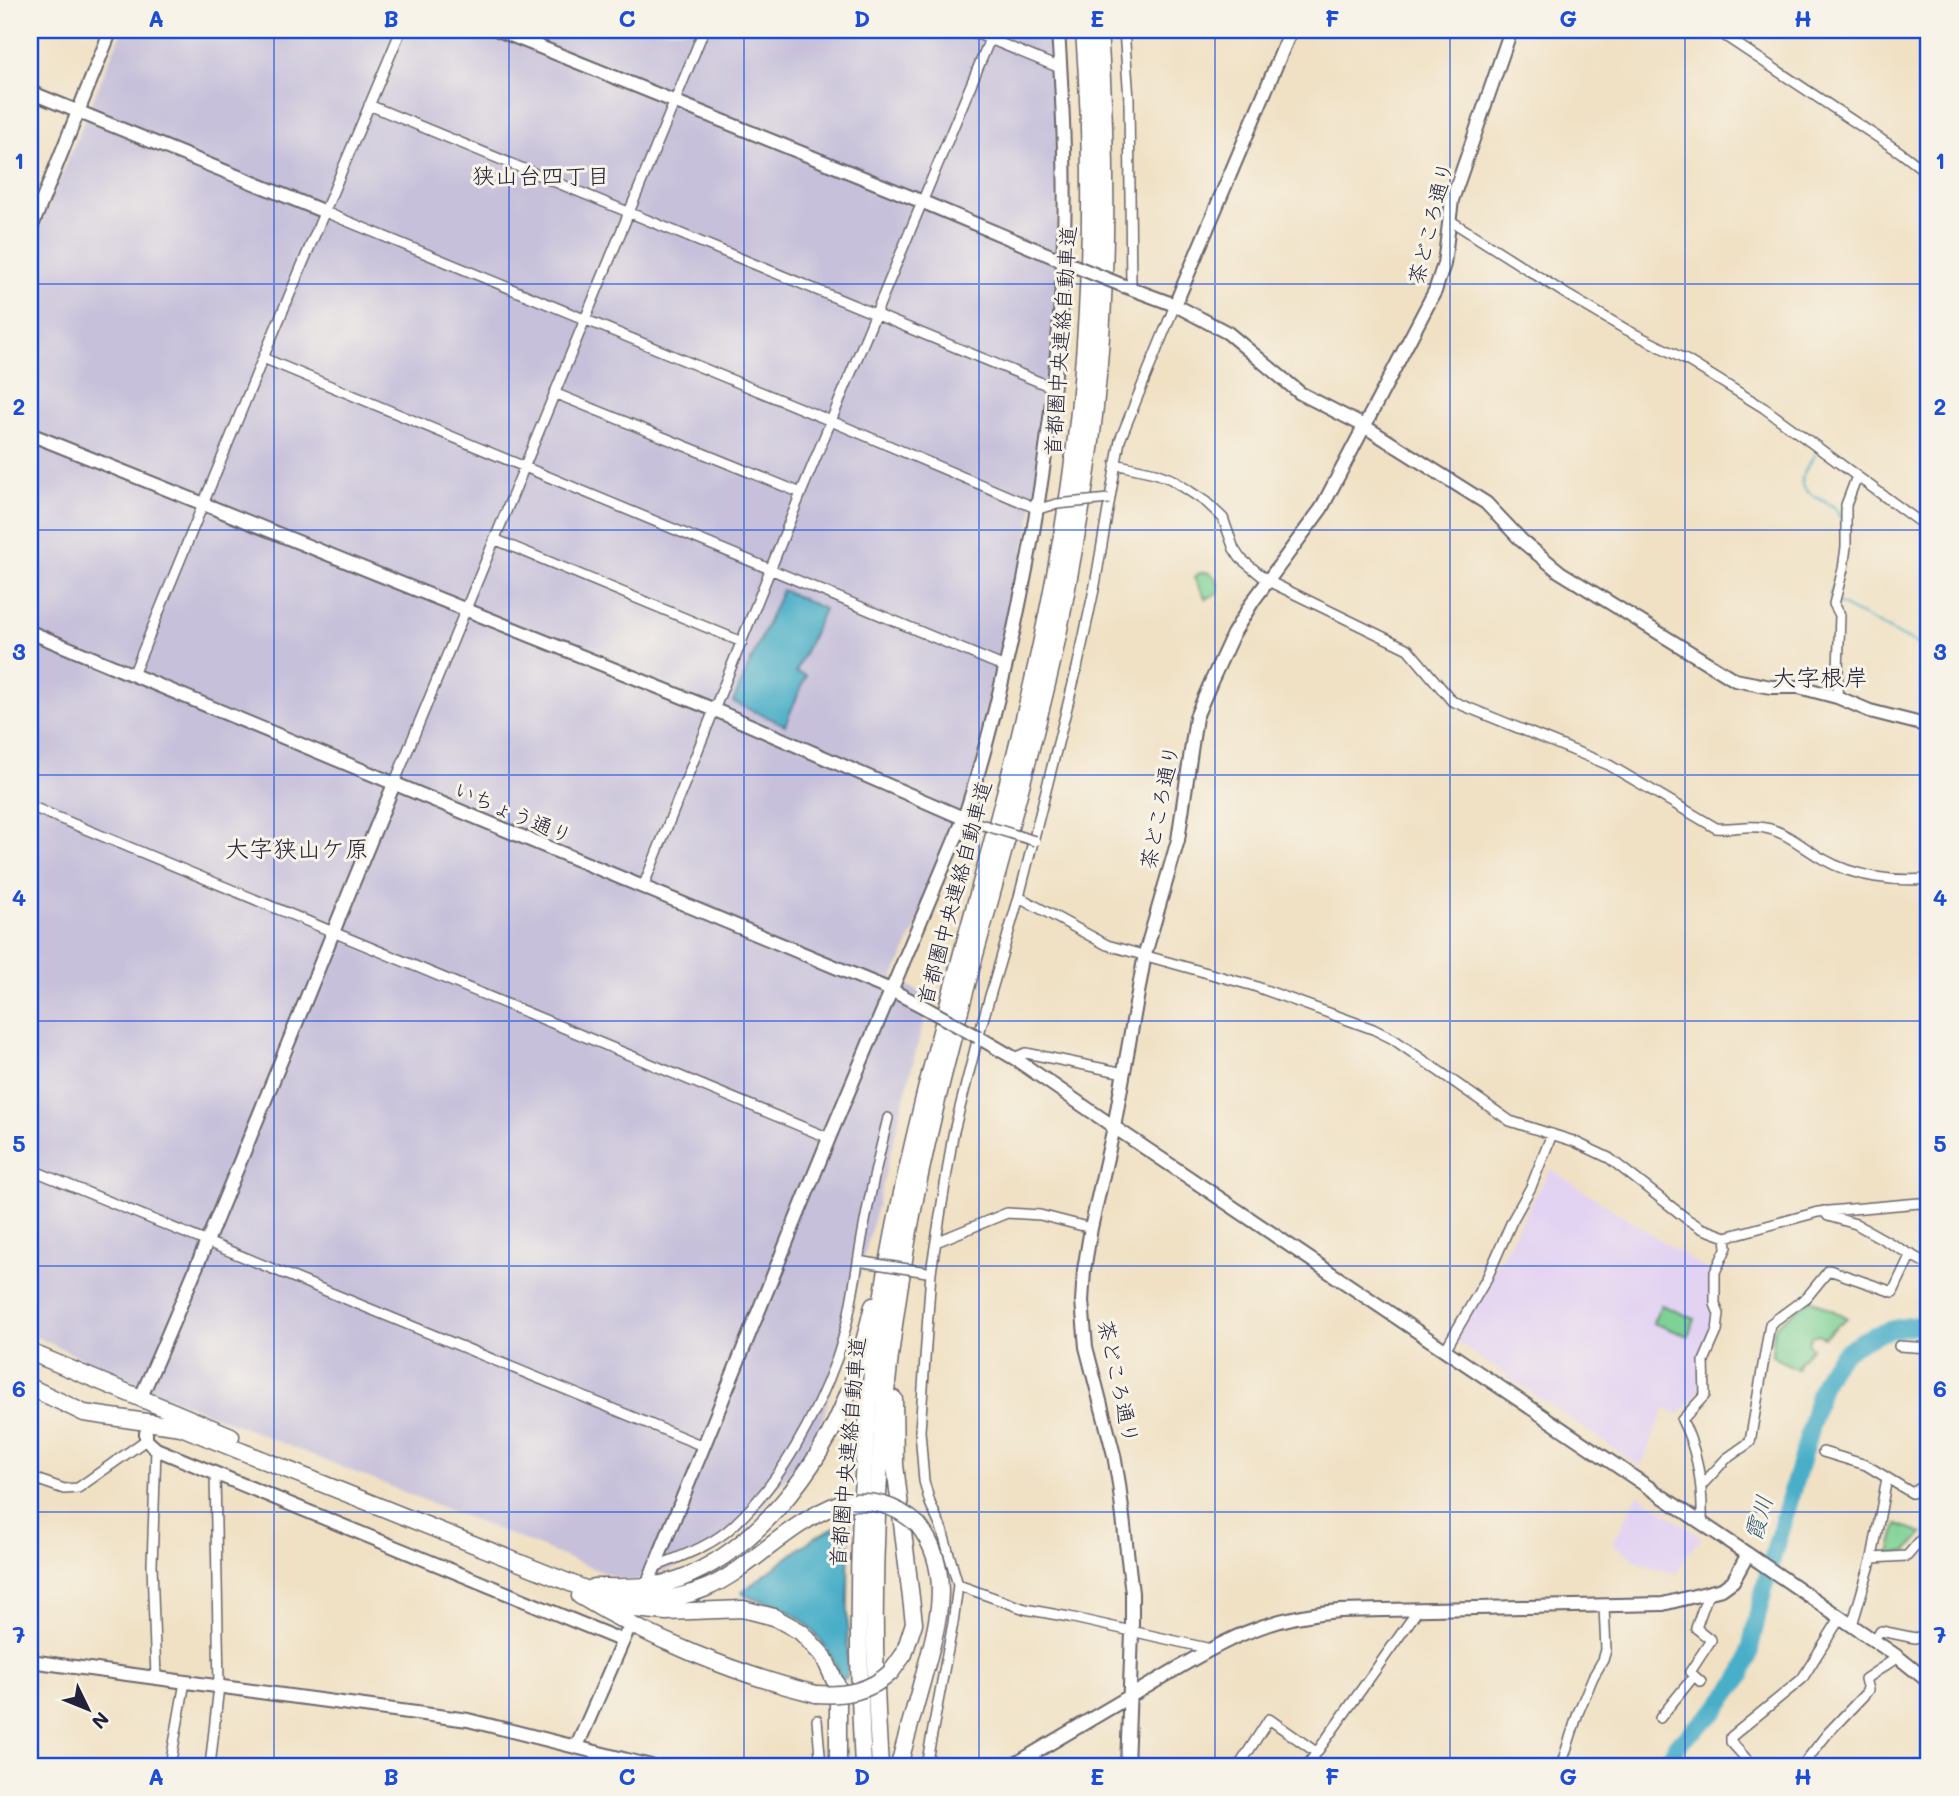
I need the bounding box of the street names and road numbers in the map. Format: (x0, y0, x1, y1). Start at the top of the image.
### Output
street label: 茶どころ通り (1401, 158, 1458, 287)
street label: 首都圏中央連絡自動車道 (1038, 225, 1081, 457)
street label: 茶どころ通り (1133, 742, 1184, 871)
street label: いちょう通り (450, 775, 577, 849)
street label: 首都圏中央連絡自動車道 (911, 778, 996, 1008)
street label: 茶どころ通り (1093, 1317, 1146, 1446)
street label: 首都圏中央連絡自動車道 (823, 1336, 870, 1568)

